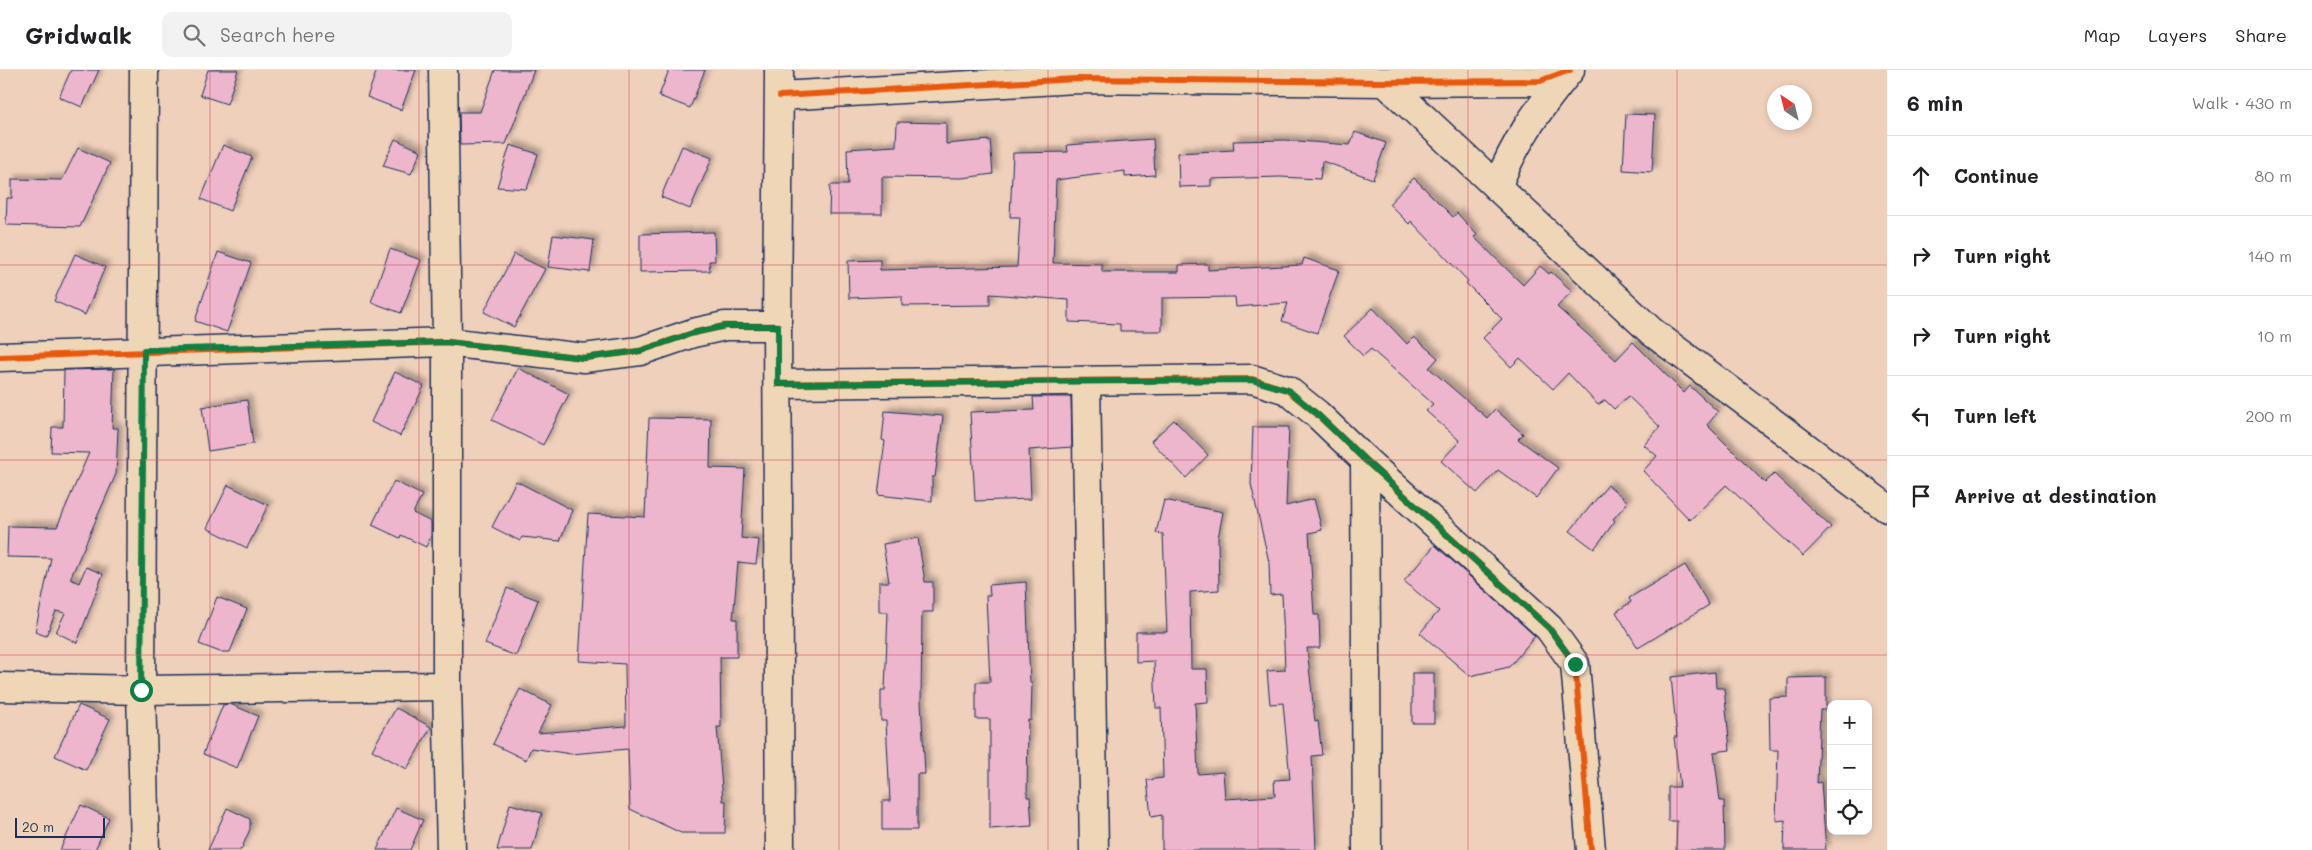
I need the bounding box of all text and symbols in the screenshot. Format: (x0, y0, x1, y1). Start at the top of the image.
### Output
search box (162, 12, 512, 57)
text: Gridwalk (25, 19, 132, 50)
icon: search (180, 21, 208, 49)
text: Search here (220, 22, 336, 47)
text: Map (2084, 23, 2120, 47)
text: Layers (2148, 23, 2207, 47)
text: Share (2235, 23, 2287, 47)
north arrow (1767, 85, 1812, 130)
text: 6 min (1907, 89, 1963, 116)
text: Walk · 430 m (2192, 92, 2292, 113)
icon: ahead (1907, 162, 1935, 190)
text: Continue (1954, 163, 2039, 188)
text: 80 m (2255, 165, 2292, 186)
icon: right (1907, 242, 1935, 270)
text: Turn right (1954, 243, 2051, 268)
text: 140 m (2248, 245, 2292, 266)
icon: right (1907, 322, 1935, 350)
text: Turn right (1954, 323, 2051, 348)
text: 10 m (2257, 325, 2292, 346)
icon: left (1907, 402, 1935, 430)
text: Turn left (1954, 403, 2037, 428)
text: 200 m (2245, 405, 2292, 426)
icon: arrive (1907, 482, 1935, 510)
text: Arrive at destination (1954, 483, 2157, 508)
route end (1564, 653, 1587, 676)
route start (130, 679, 153, 702)
map controls (1827, 700, 1872, 835)
button: + (1827, 700, 1872, 745)
button: − (1827, 745, 1872, 790)
button: locate (1827, 790, 1872, 835)
scale bar (15, 815, 105, 838)
text: 20 m (22, 817, 54, 836)

